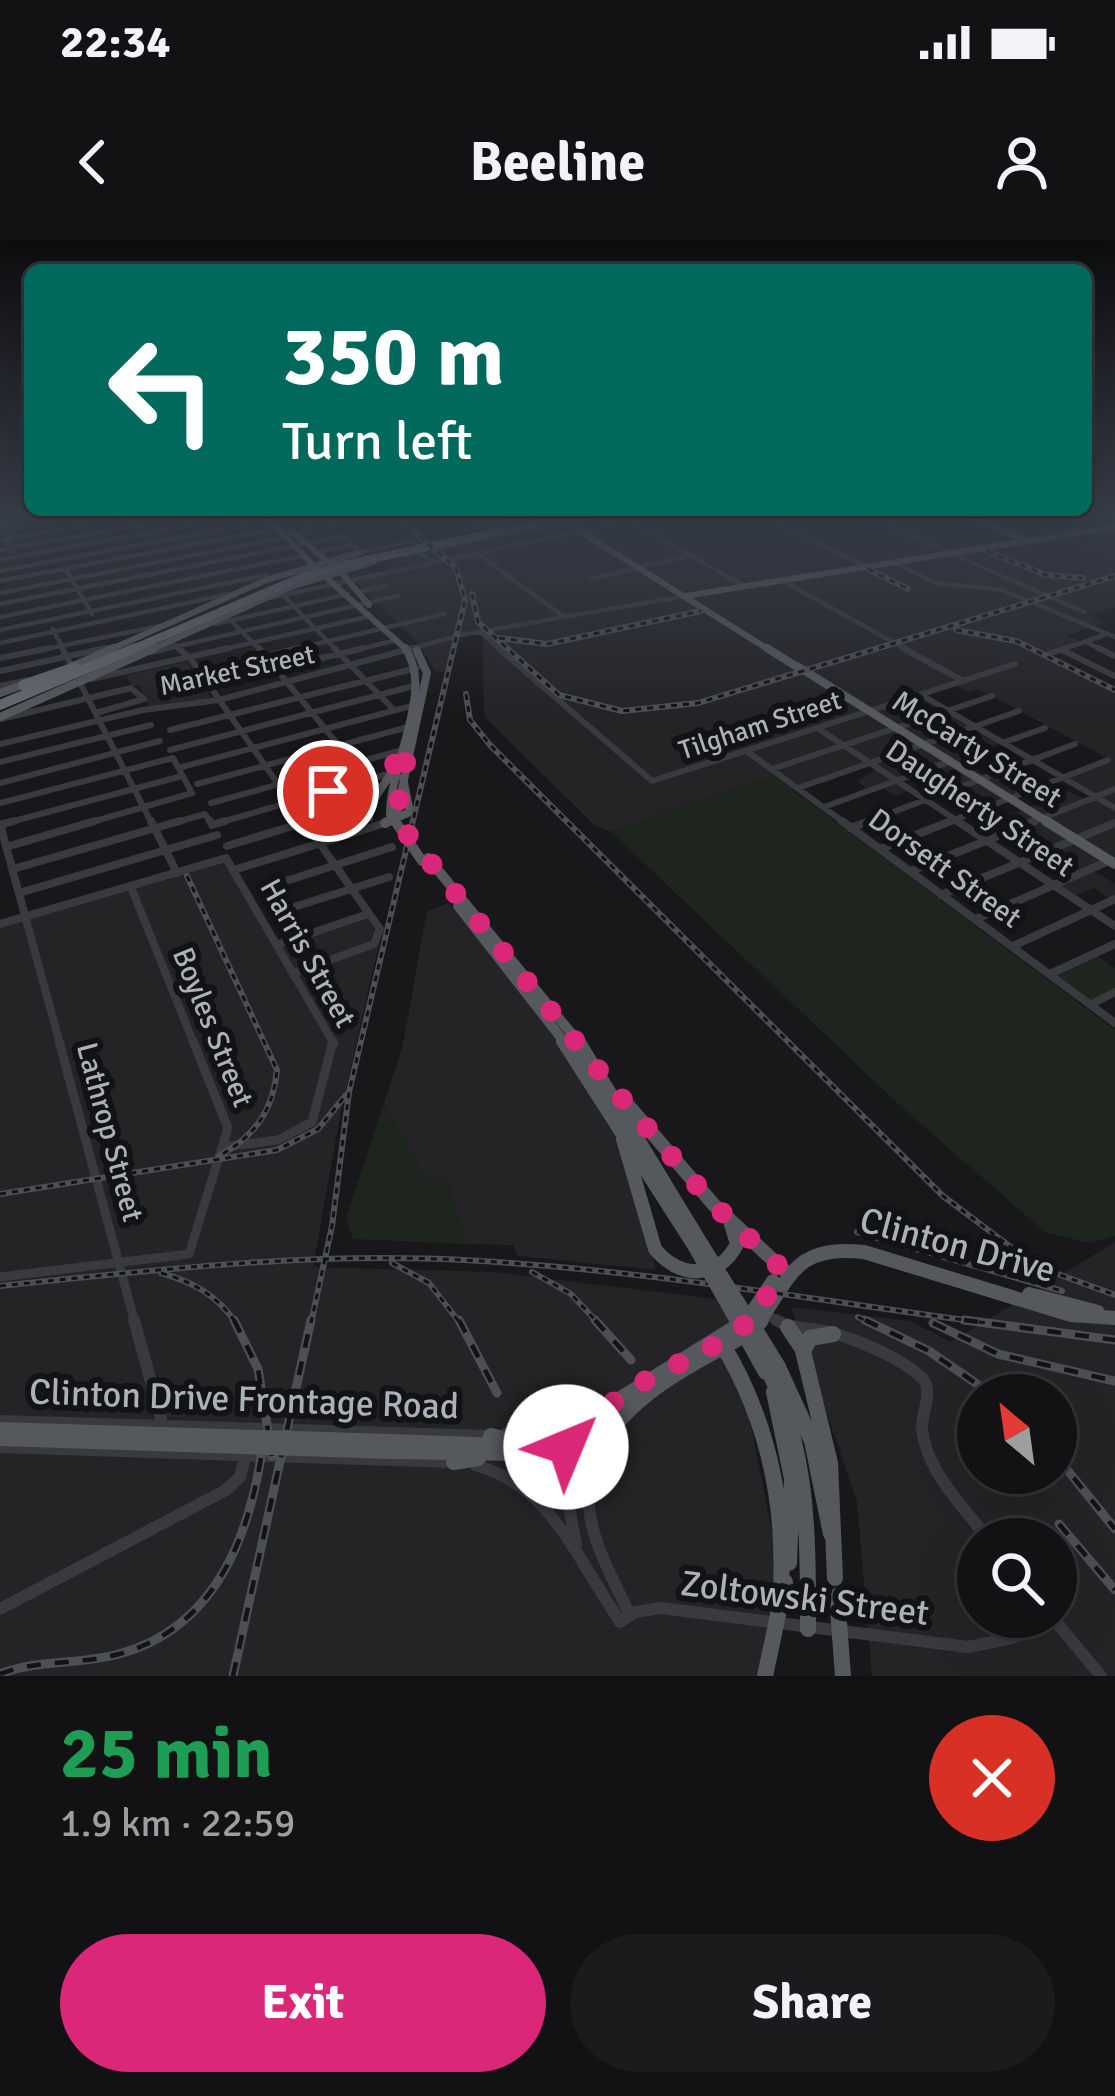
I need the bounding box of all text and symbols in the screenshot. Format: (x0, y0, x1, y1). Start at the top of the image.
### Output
text: 22:34 (60, 15, 170, 70)
icon: back (60, 129, 126, 195)
text: Beeline (470, 129, 645, 196)
icon: person (989, 129, 1055, 195)
text: 350 m (282, 305, 504, 409)
icon: left (84, 312, 240, 468)
text: Turn left (282, 408, 472, 475)
street label: Market Street (157, 638, 318, 703)
street label: McCarty Street (885, 683, 1068, 816)
street label: Tilgham Street (675, 684, 846, 767)
street label: Daugherty Street (879, 732, 1081, 885)
pin (277, 740, 379, 842)
icon: arrive (295, 758, 361, 824)
street label: Dorsett Street (861, 801, 1028, 936)
street label: Harris Street (252, 873, 364, 1034)
street label: Boyles Street (164, 942, 261, 1112)
street label: Lathrop Street (68, 1039, 151, 1226)
street label: Clinton Drive (855, 1198, 1060, 1293)
street label: Clinton Drive Frontage Road (28, 1370, 460, 1429)
north arrow (957, 1374, 1077, 1494)
map controls (957, 1374, 1077, 1638)
position arrow (503, 1384, 629, 1510)
button: search (957, 1518, 1077, 1638)
street label: Zoltowski Street (678, 1561, 931, 1636)
text: 25 min (60, 1709, 273, 1798)
button: close (929, 1715, 1055, 1841)
text: 1.9 km · 22:59 (60, 1799, 295, 1847)
button: Exit (60, 1934, 546, 2072)
button: Share (570, 1934, 1055, 2072)

